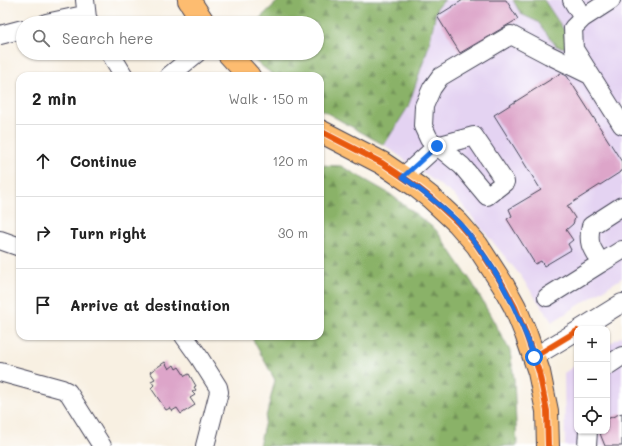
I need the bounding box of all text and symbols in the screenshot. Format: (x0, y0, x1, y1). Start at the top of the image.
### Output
search box (16, 16, 324, 60)
icon: search (30, 27, 52, 49)
text: Search here (62, 28, 153, 48)
text: 2 min (32, 87, 77, 109)
text: Walk · 150 m (228, 90, 308, 107)
route end (428, 137, 446, 155)
icon: ahead (32, 150, 54, 172)
text: Continue (70, 151, 137, 171)
text: 120 m (272, 152, 308, 169)
icon: right (32, 222, 54, 244)
text: Turn right (70, 223, 147, 243)
text: 30 m (278, 224, 308, 241)
icon: arrive (32, 294, 54, 316)
text: Arrive at destination (70, 295, 230, 315)
map controls (574, 326, 610, 434)
button: + (574, 326, 610, 362)
route start (525, 348, 543, 366)
button: − (574, 362, 610, 398)
button: locate (574, 398, 610, 434)

